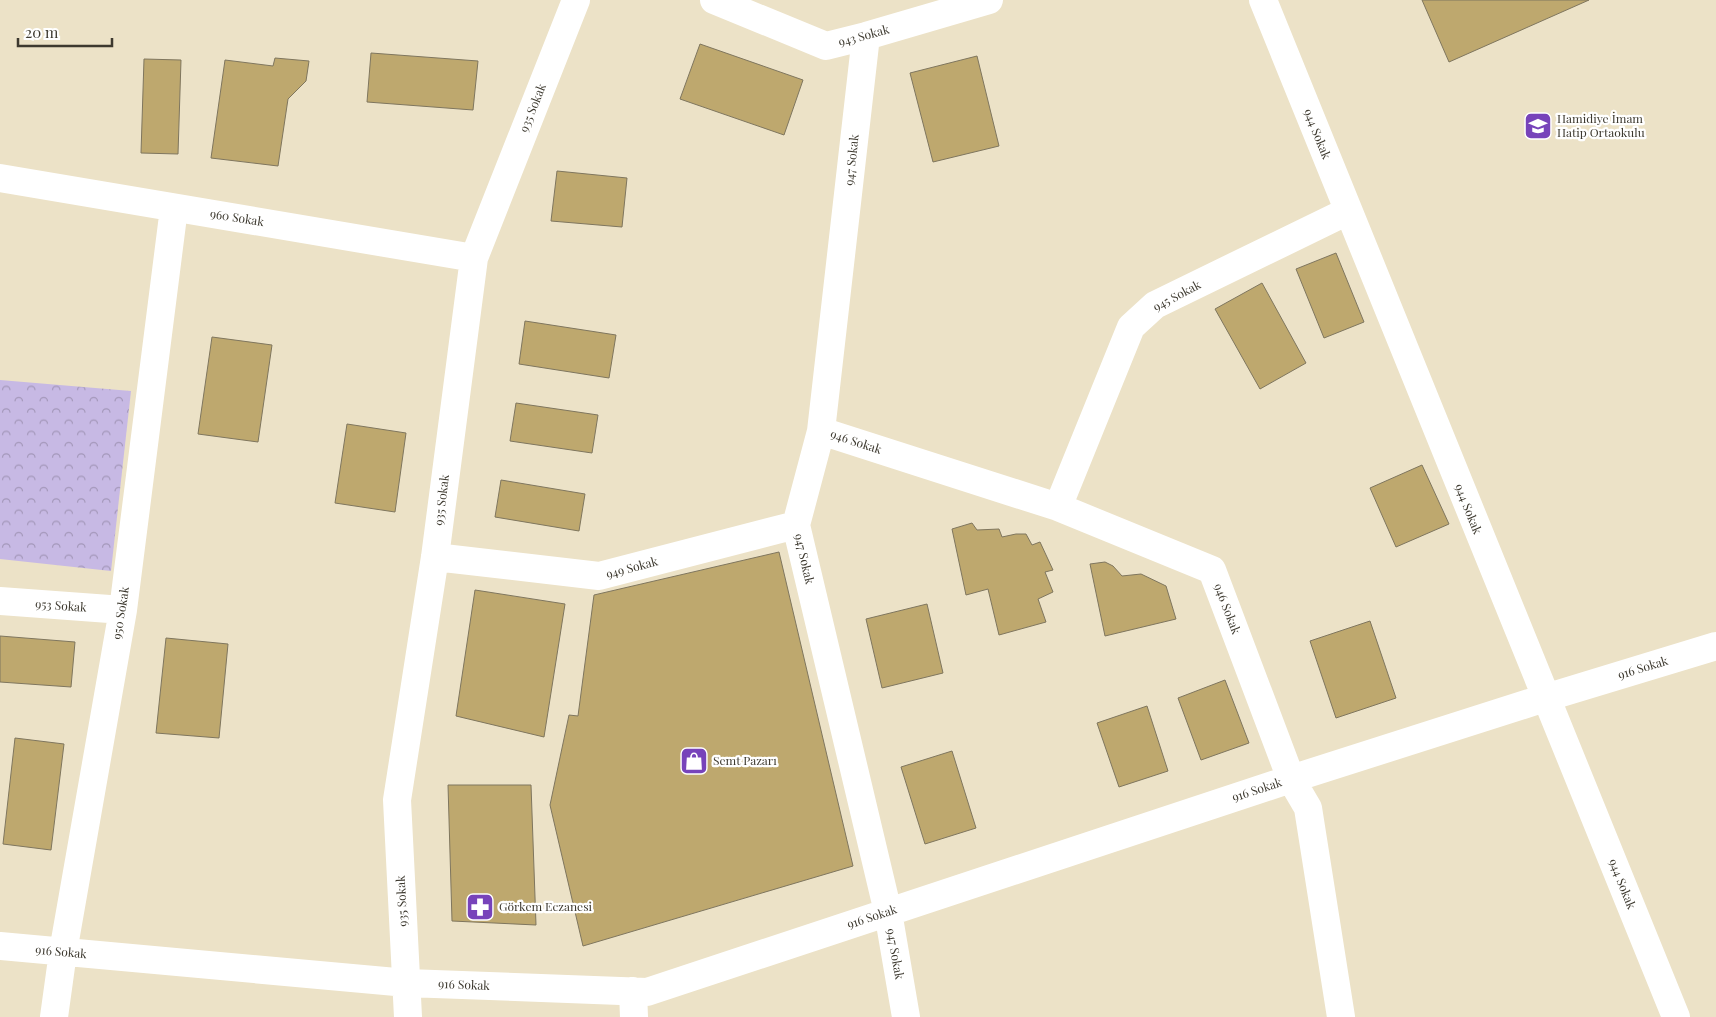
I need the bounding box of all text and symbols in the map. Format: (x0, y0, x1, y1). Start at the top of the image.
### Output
scale bar (18, 15, 111, 47)
street label: 943 Sokak (836, 20, 891, 50)
text: 20 m (25, 22, 59, 42)
street label: 935 Sokak (515, 80, 549, 134)
street label: 944 Sokak (1301, 106, 1335, 162)
place label: Hamidiye İmam Hatip Ortaokulu (1557, 110, 1645, 140)
school or university icon: Hamidiye İmam Hatip Ortaokulu (1523, 111, 1553, 141)
street label: 947 Sokak (840, 133, 862, 186)
street label: 960 Sokak (209, 205, 266, 229)
street label: 945 Sokak (1150, 276, 1204, 314)
street label: 946 Sokak (829, 425, 884, 457)
street label: 935 Sokak (430, 473, 452, 526)
street label: 944 Sokak (1452, 481, 1486, 537)
street label: 947 Sokak (791, 532, 819, 586)
street label: 949 Sokak (604, 552, 660, 582)
street label: 946 Sokak (1211, 581, 1245, 637)
street label: 950 Sokak (108, 585, 132, 640)
street label: 953 Sokak (35, 595, 88, 615)
street label: 916 Sokak (1616, 652, 1670, 682)
shop icon: Semt Pazarı (679, 746, 709, 776)
place label: Semt Pazarı (713, 752, 777, 768)
street label: 916 Sokak (1230, 773, 1284, 805)
street label: 944 Sokak (1606, 856, 1640, 912)
street label: 935 Sokak (392, 875, 410, 927)
pharmacy icon: Görkem Eczanesi (465, 892, 495, 922)
place label: Görkem Eczanesi (499, 898, 593, 914)
street label: 916 Sokak (845, 900, 899, 932)
street label: 947 Sokak (884, 927, 908, 981)
street label: 916 Sokak (35, 941, 88, 961)
street label: 916 Sokak (438, 975, 491, 993)

